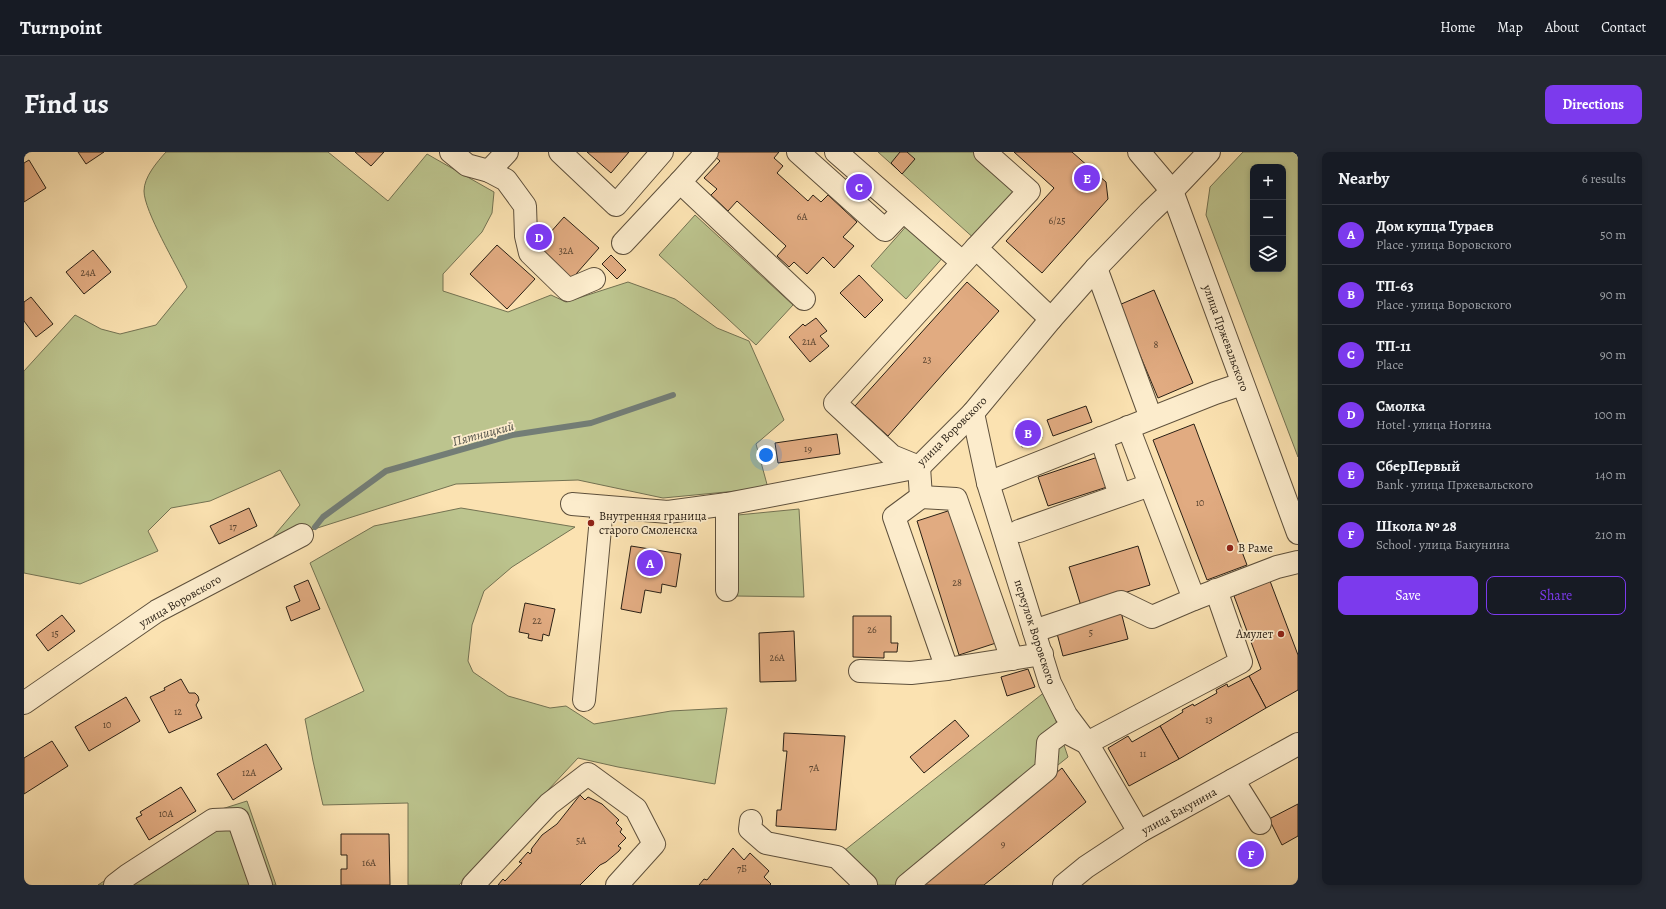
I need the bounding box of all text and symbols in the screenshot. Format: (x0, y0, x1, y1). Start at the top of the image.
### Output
text: Turnpoint (20, 15, 102, 41)
text: Home (1440, 18, 1475, 37)
text: Map (1497, 18, 1523, 37)
text: About (1545, 18, 1579, 37)
text: Contact (1601, 18, 1646, 37)
text: Find us (24, 85, 109, 123)
button: Directions (1545, 85, 1642, 124)
pin: E (1074, 163, 1100, 193)
map controls (1250, 164, 1286, 272)
button: + (1250, 164, 1286, 200)
text: Nearby (1338, 167, 1389, 190)
text: 6 results (1582, 170, 1626, 187)
pin: C (846, 172, 872, 202)
button: − (1250, 200, 1286, 236)
house number: 6А (797, 210, 807, 223)
house number: 6/25 (1049, 214, 1065, 227)
text: Дом купца Тураев (1376, 216, 1494, 236)
pin: D (526, 222, 552, 252)
text: A (1347, 226, 1355, 243)
text: 50 m (1600, 226, 1626, 243)
button: layers (1250, 236, 1286, 272)
text: Place · улица Воровского (1376, 236, 1512, 253)
house number: 32А (559, 244, 574, 257)
house number: 24А (80, 266, 96, 279)
text: ТП-63 (1376, 276, 1414, 296)
street label: улица Пржевальского (1199, 281, 1253, 394)
text: B (1347, 286, 1355, 303)
text: 90 m (1600, 286, 1626, 303)
text: Place · улица Воровского (1376, 296, 1512, 313)
house number: 21А (802, 335, 816, 348)
text: ТП-11 (1376, 336, 1411, 356)
house number: 8 (1154, 338, 1159, 351)
text: C (1347, 346, 1355, 363)
text: 90 m (1600, 346, 1626, 363)
house number: 23 (923, 353, 931, 366)
text: Place (1376, 356, 1404, 373)
street label: улица Воровского (913, 393, 990, 470)
text: Смолка (1376, 396, 1425, 416)
text: D (1346, 406, 1356, 423)
text: 100 m (1594, 406, 1626, 423)
text: Hotel · улица Ногина (1376, 416, 1492, 433)
water label: Пятницкий (450, 417, 516, 450)
pin: B (1015, 418, 1041, 448)
house number: 19 (804, 442, 812, 455)
your location (756, 445, 776, 465)
text: СберПервый (1376, 456, 1460, 476)
text: E (1347, 466, 1355, 483)
text: 140 m (1595, 466, 1626, 483)
text: Bank · улица Пржевальского (1376, 476, 1533, 493)
house number: 10 (1196, 496, 1204, 509)
place label: Внутренняя граница старого Смоленска (599, 508, 707, 538)
text: Школа № 28 (1376, 516, 1457, 536)
marker: Внутренняя граница старого Смоленска (586, 518, 596, 528)
house number: 17 (229, 520, 238, 533)
text: F (1348, 526, 1354, 543)
text: 210 m (1595, 526, 1626, 543)
text: School · улица Бакунина (1376, 536, 1510, 553)
place label: В Раме (1238, 540, 1273, 556)
marker: В Раме (1225, 543, 1235, 553)
pin: A (637, 548, 663, 578)
street label: улица Воровского (135, 571, 224, 632)
house number: 28 (952, 576, 962, 589)
button: Save (1338, 576, 1478, 615)
button: Share (1486, 576, 1626, 615)
street label: переулок Воровского (1010, 577, 1060, 687)
house number: 22 (532, 614, 542, 627)
house number: 26 (867, 623, 877, 636)
house number: 5 (1089, 626, 1093, 639)
place label: Амулет (1235, 626, 1274, 642)
house number: 15 (51, 627, 59, 640)
marker: Амулет (1276, 629, 1286, 639)
house number: 26А (769, 651, 785, 664)
house number: 12 (174, 705, 182, 718)
house number: 13 (1205, 713, 1213, 726)
house number: 10 (103, 718, 111, 731)
house number: 11 (1140, 747, 1147, 760)
house number: 7А (809, 761, 819, 774)
house number: 12А (242, 766, 256, 779)
street label: улица Бакунина (1138, 783, 1220, 839)
house number: 10А (159, 807, 173, 820)
house number: 5А (576, 834, 586, 847)
house number: 9 (1001, 837, 1006, 850)
pin: F (1238, 839, 1264, 869)
house number: 16А (362, 856, 376, 869)
house number: 7Б (737, 862, 747, 875)

